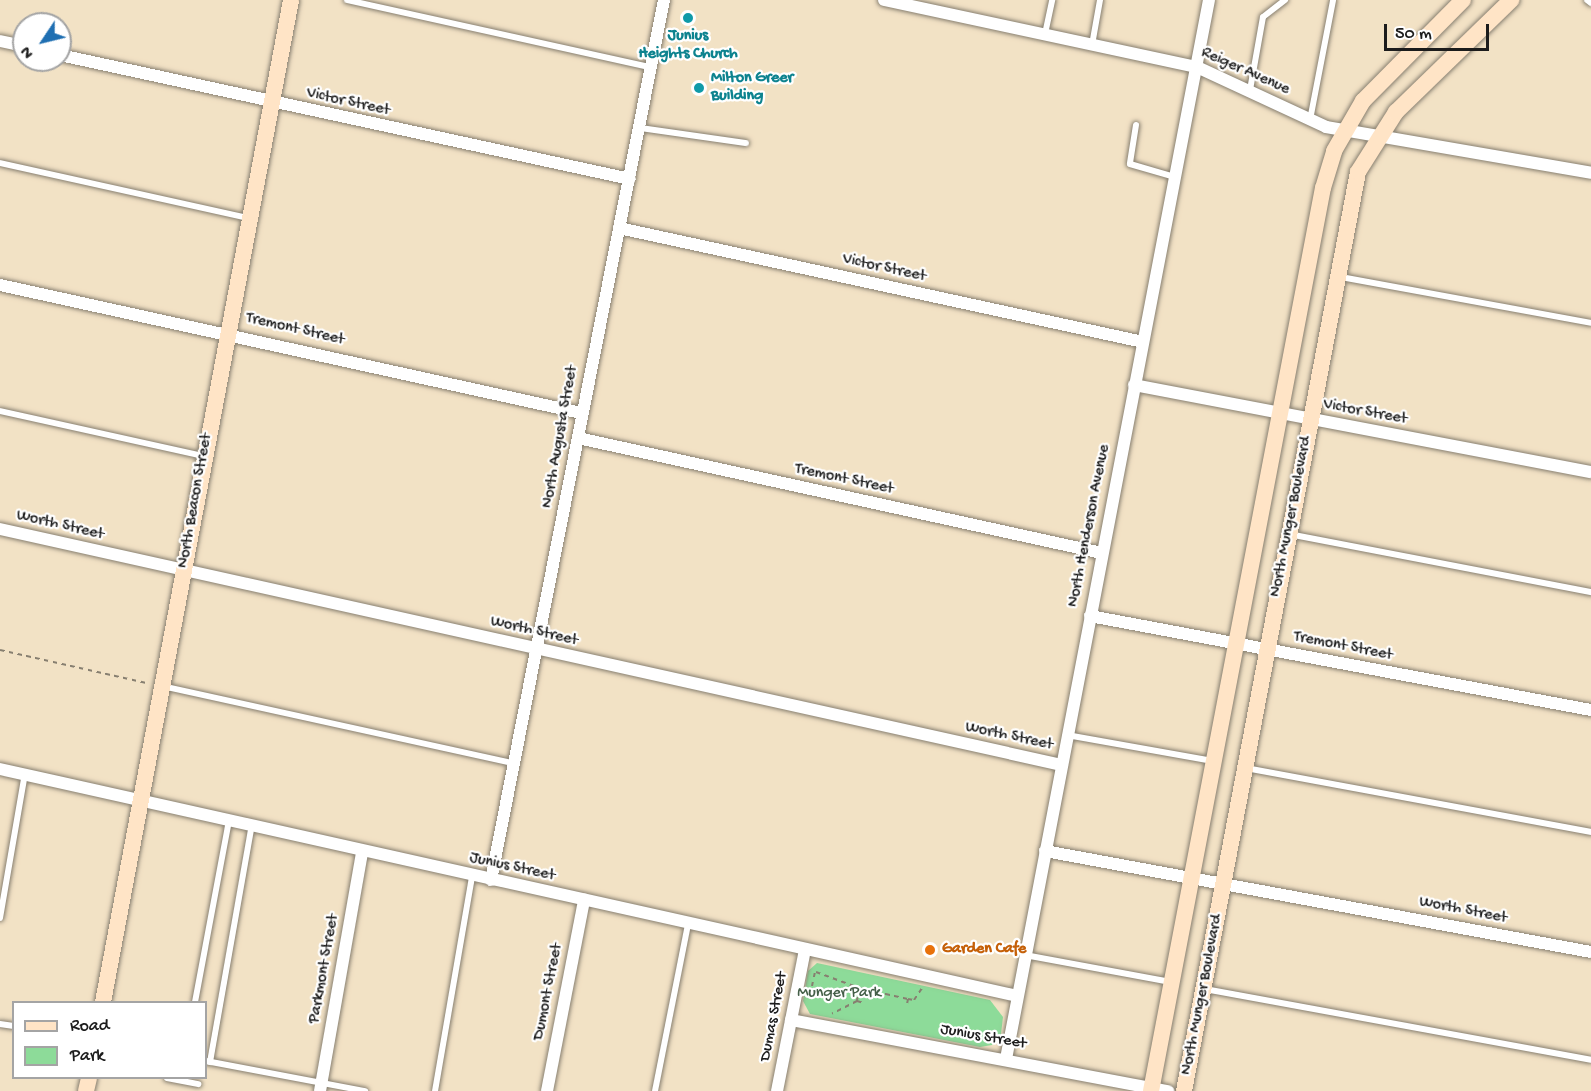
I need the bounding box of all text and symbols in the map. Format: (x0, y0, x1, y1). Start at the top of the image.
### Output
marker: Junius Heights Church (681, 11, 695, 25)
north arrow (12, 12, 72, 72)
scale bar (1387, 12, 1492, 50)
text: 50 m (1395, 24, 1432, 45)
place label: Junius Heights Church (638, 27, 738, 65)
text: N (18, 42, 39, 61)
street label: Reiger Avenue (1198, 44, 1292, 100)
place label: Milton Greer Building (711, 69, 793, 107)
marker: Milton Greer Building (692, 81, 706, 95)
street label: Victor Street (305, 85, 391, 121)
street label: Victor Street (841, 251, 927, 287)
street label: Tremont Street (244, 309, 346, 351)
street label: North Augusta Street (539, 364, 583, 510)
street label: Victor Street (1322, 396, 1408, 430)
street label: North Beacon Street (175, 432, 217, 570)
street label: North Munger Boulevard (1267, 435, 1317, 599)
street label: North Henderson Avenue (1065, 443, 1115, 609)
street label: Tremont Street (793, 460, 895, 500)
street label: Worth Street (14, 507, 106, 545)
street label: Worth Street (488, 613, 580, 651)
street label: Tremont Street (1292, 628, 1394, 666)
street label: Worth Street (963, 718, 1055, 756)
street label: Junius Street (468, 850, 556, 886)
street label: Worth Street (1417, 893, 1509, 929)
street label: Parkmont Street (306, 913, 344, 1025)
street label: North Munger Boulevard (1178, 913, 1228, 1077)
place label: Garden Cafe (942, 940, 1026, 960)
street label: Dumont Street (530, 942, 568, 1042)
marker: Garden Cafe (923, 943, 937, 957)
street label: Dumas Street (757, 971, 793, 1063)
park label: Munger Park (797, 984, 881, 1004)
legend (12, 1001, 207, 1079)
text: Road (70, 1016, 109, 1037)
street label: Junius Street (939, 1021, 1027, 1055)
text: Park (70, 1046, 104, 1067)

